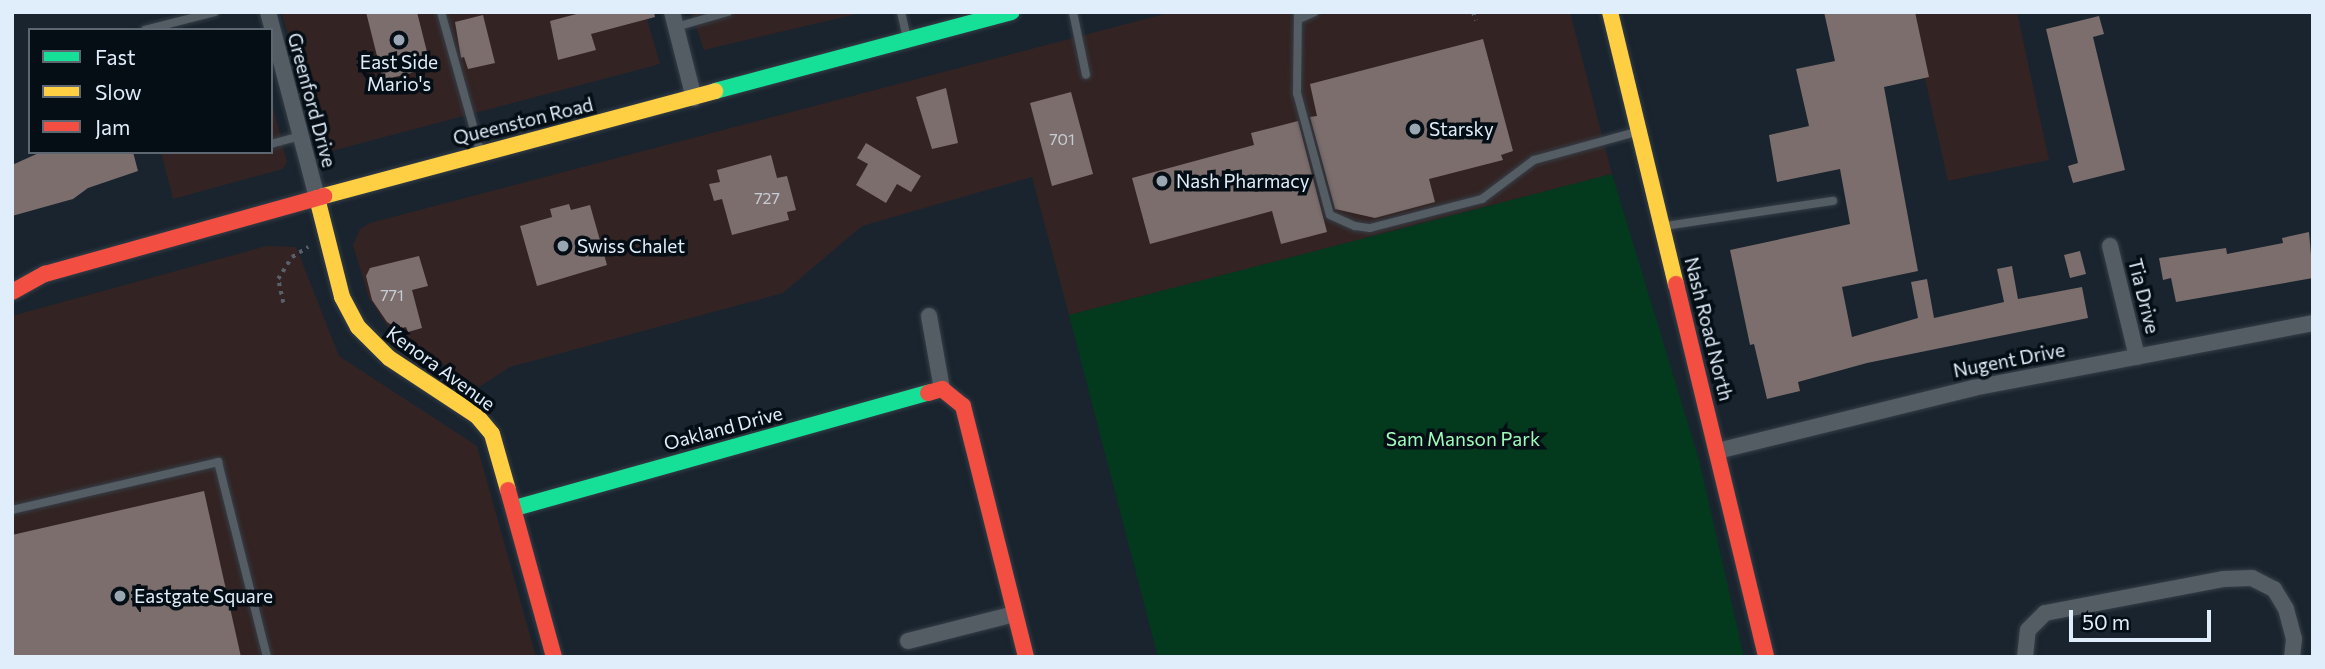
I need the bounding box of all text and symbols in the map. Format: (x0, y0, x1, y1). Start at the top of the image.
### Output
legend (28, 28, 273, 154)
street label: Greenford Drive (283, 30, 341, 170)
marker: East Side Mario's (391, 32, 407, 48)
text: Fast (95, 44, 136, 69)
place label: East Side Mario's (360, 51, 438, 95)
text: Slow (95, 79, 142, 104)
street label: Queenston Road (451, 93, 595, 149)
text: Jam (95, 114, 130, 139)
place label: Starsky (1429, 118, 1494, 140)
marker: Starsky (1407, 121, 1423, 137)
house number: 701 (1049, 129, 1075, 149)
place label: Nash Pharmacy (1176, 170, 1310, 192)
marker: Nash Pharmacy (1154, 173, 1170, 189)
house number: 727 (754, 188, 780, 208)
place label: Swiss Chalet (577, 235, 685, 257)
marker: Swiss Chalet (555, 238, 571, 254)
street label: Nash Road North (1680, 255, 1738, 403)
street label: Tia Drive (2124, 256, 2164, 336)
house number: 771 (380, 285, 404, 305)
street label: Kenora Avenue (382, 321, 500, 415)
street label: Nugent Drive (1951, 338, 2067, 382)
street label: Oakland Drive (661, 401, 785, 455)
park label: Sam Manson Park (1386, 428, 1540, 450)
place label: Eastgate Square (134, 585, 273, 607)
marker: Eastgate Square (112, 588, 128, 604)
scale bar (2073, 596, 2215, 640)
text: 50 m (2082, 609, 2130, 634)

